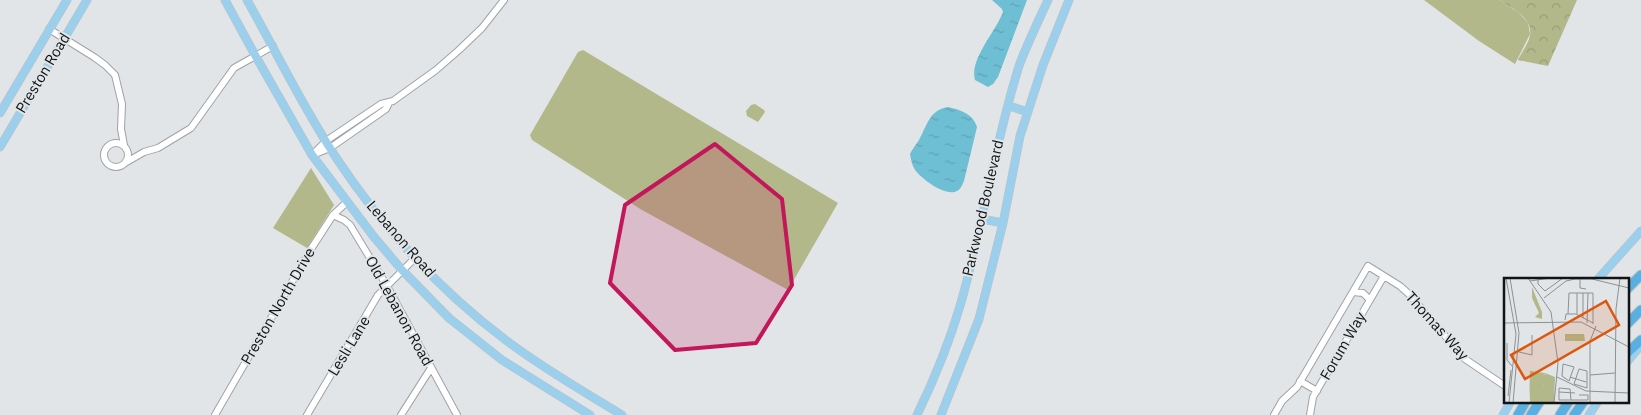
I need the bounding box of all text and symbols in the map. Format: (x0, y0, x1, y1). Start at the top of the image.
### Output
street label: Preston Road (11, 29, 74, 116)
street label: Parkwood Boulevard (958, 138, 1007, 278)
street label: Lebanon Road (363, 196, 440, 281)
street label: Preston North Drive (236, 244, 319, 368)
street label: Old Lebanon Road (361, 252, 437, 369)
inset map (1504, 278, 1628, 402)
street label: Thomas Way (1402, 287, 1474, 364)
street label: Forum Way (1315, 308, 1370, 383)
street label: Lesli Lane (323, 312, 374, 379)

